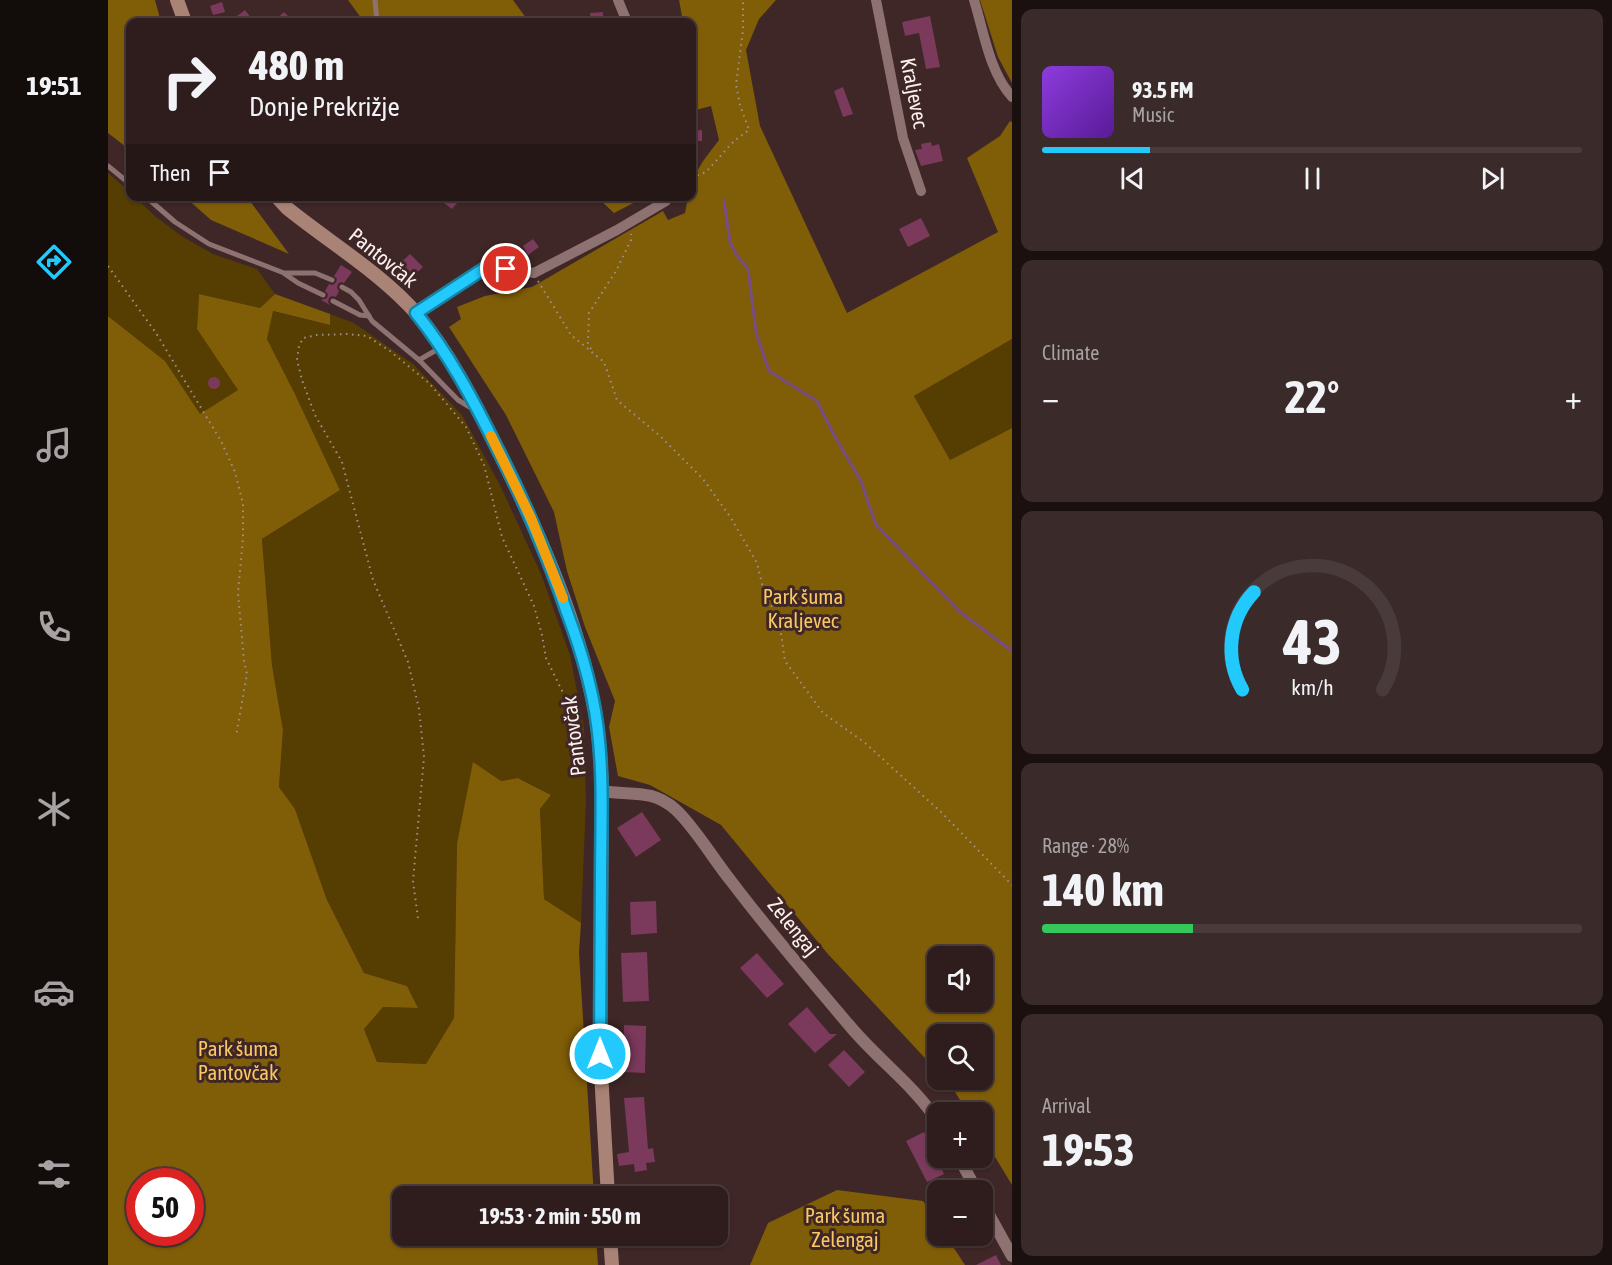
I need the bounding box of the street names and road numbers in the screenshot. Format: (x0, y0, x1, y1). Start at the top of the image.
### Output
street label: Kraljevec (896, 56, 934, 130)
street label: Pantovčak (345, 223, 422, 292)
street label: Pantovčak (556, 695, 590, 778)
street label: Zelengaj (763, 893, 824, 960)

